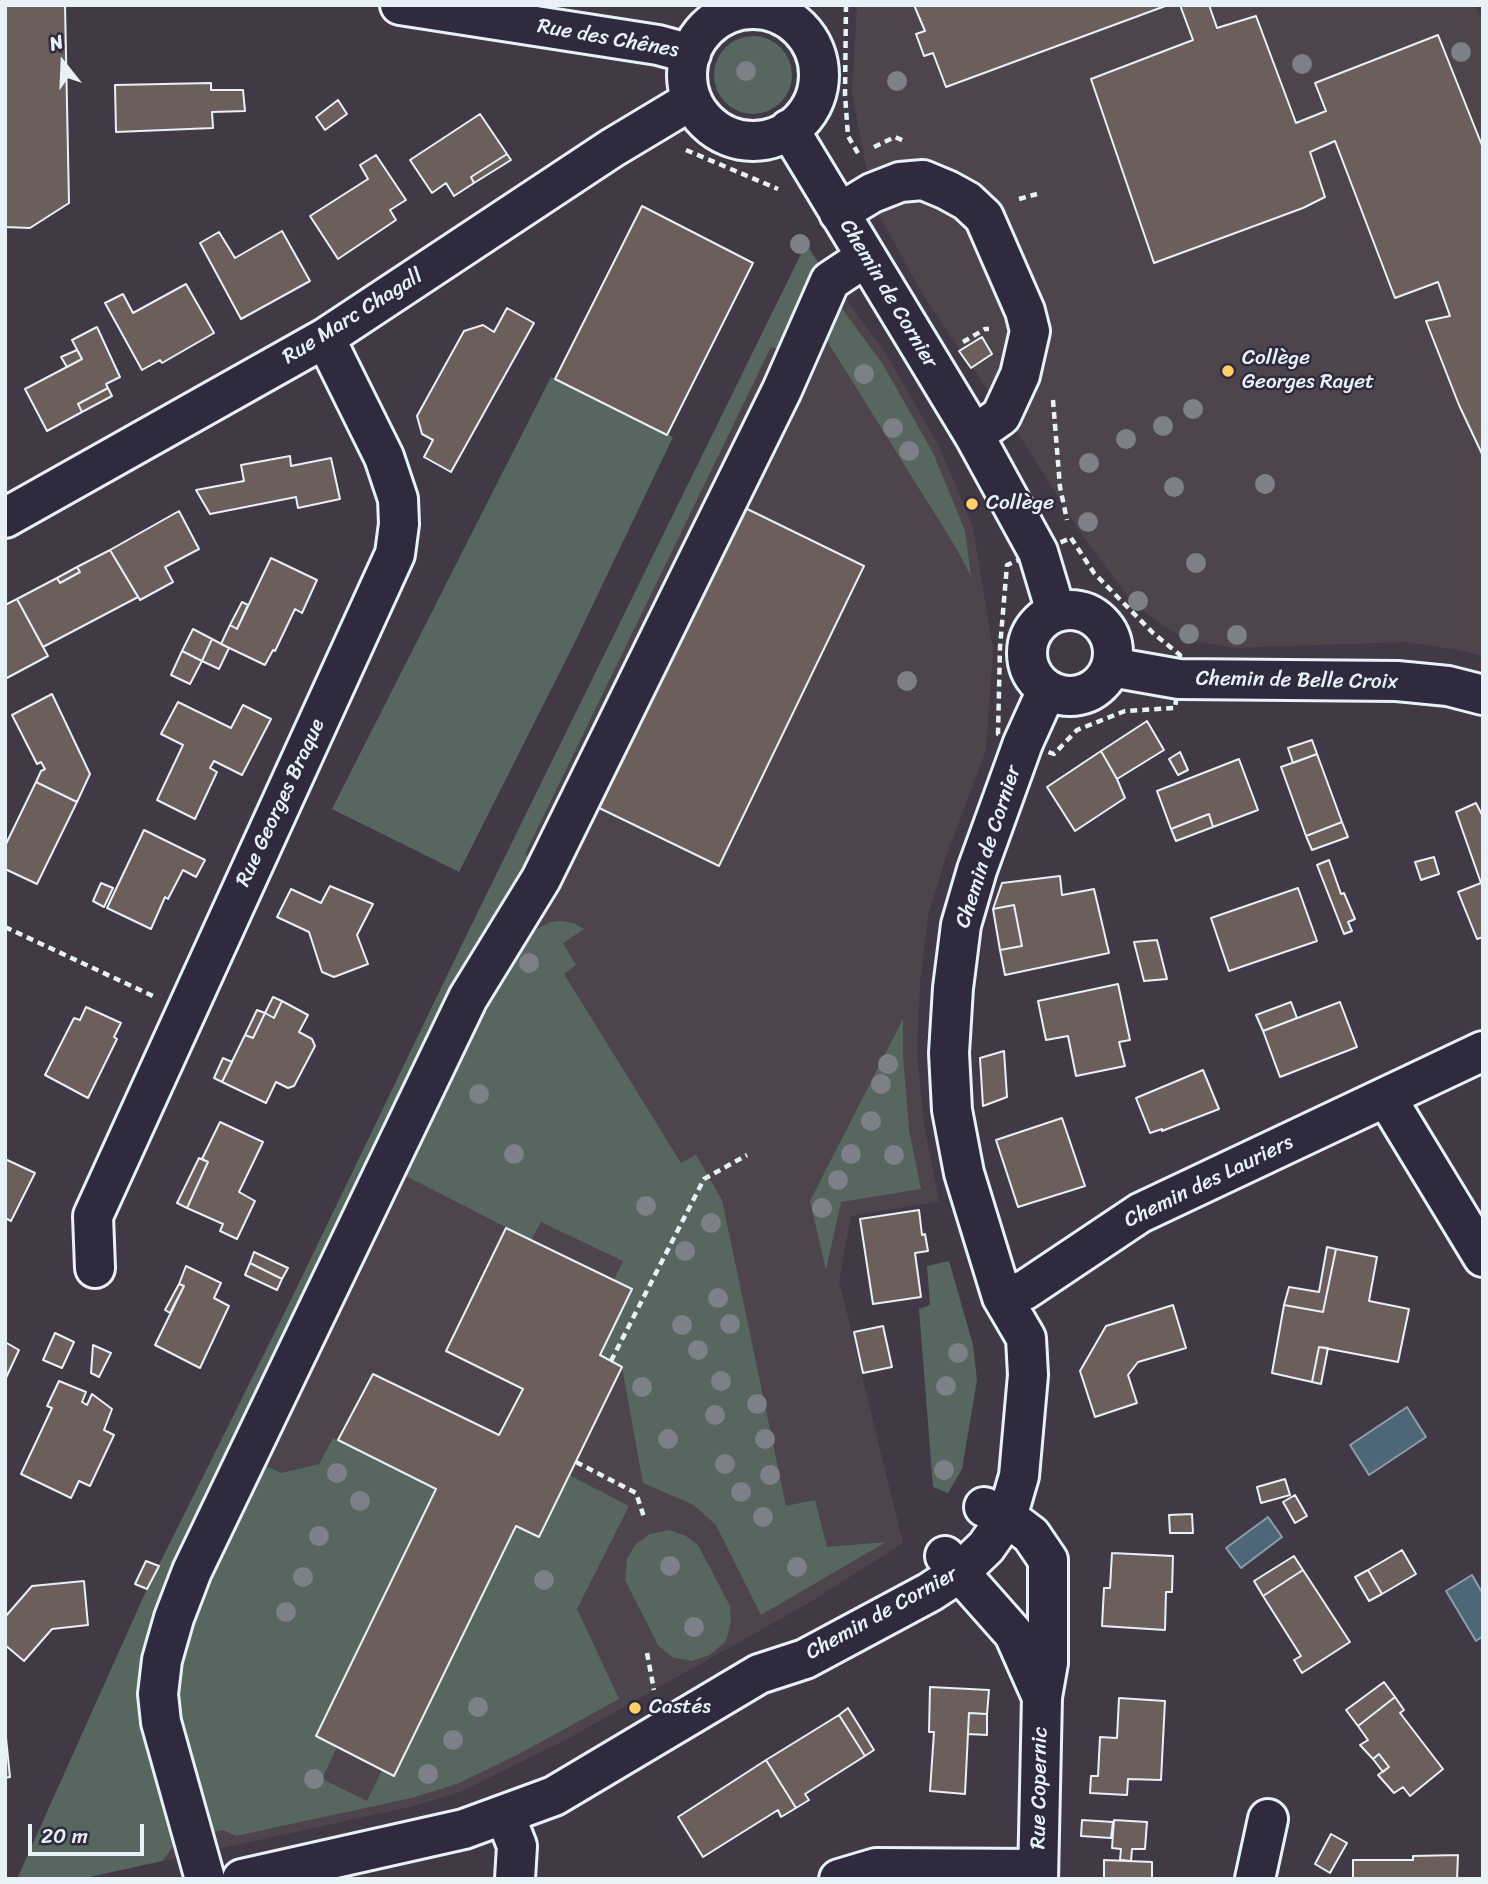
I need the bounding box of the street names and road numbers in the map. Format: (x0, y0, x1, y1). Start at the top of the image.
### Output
street label: Rue des Chênes (535, 14, 681, 64)
street label: Chemin de Cornier (834, 215, 942, 373)
street label: Rue Marc Chagall (278, 264, 428, 370)
street label: Chemin de Belle Croix (1196, 667, 1398, 695)
street label: Rue Georges Braque (231, 715, 331, 891)
street label: Chemin de Cornier (951, 763, 1027, 931)
street label: Chemin des Lauriers (1121, 1130, 1297, 1234)
street label: Chemin de Cornier (802, 1562, 962, 1666)
street label: Rue Copernic (1026, 1727, 1054, 1849)

